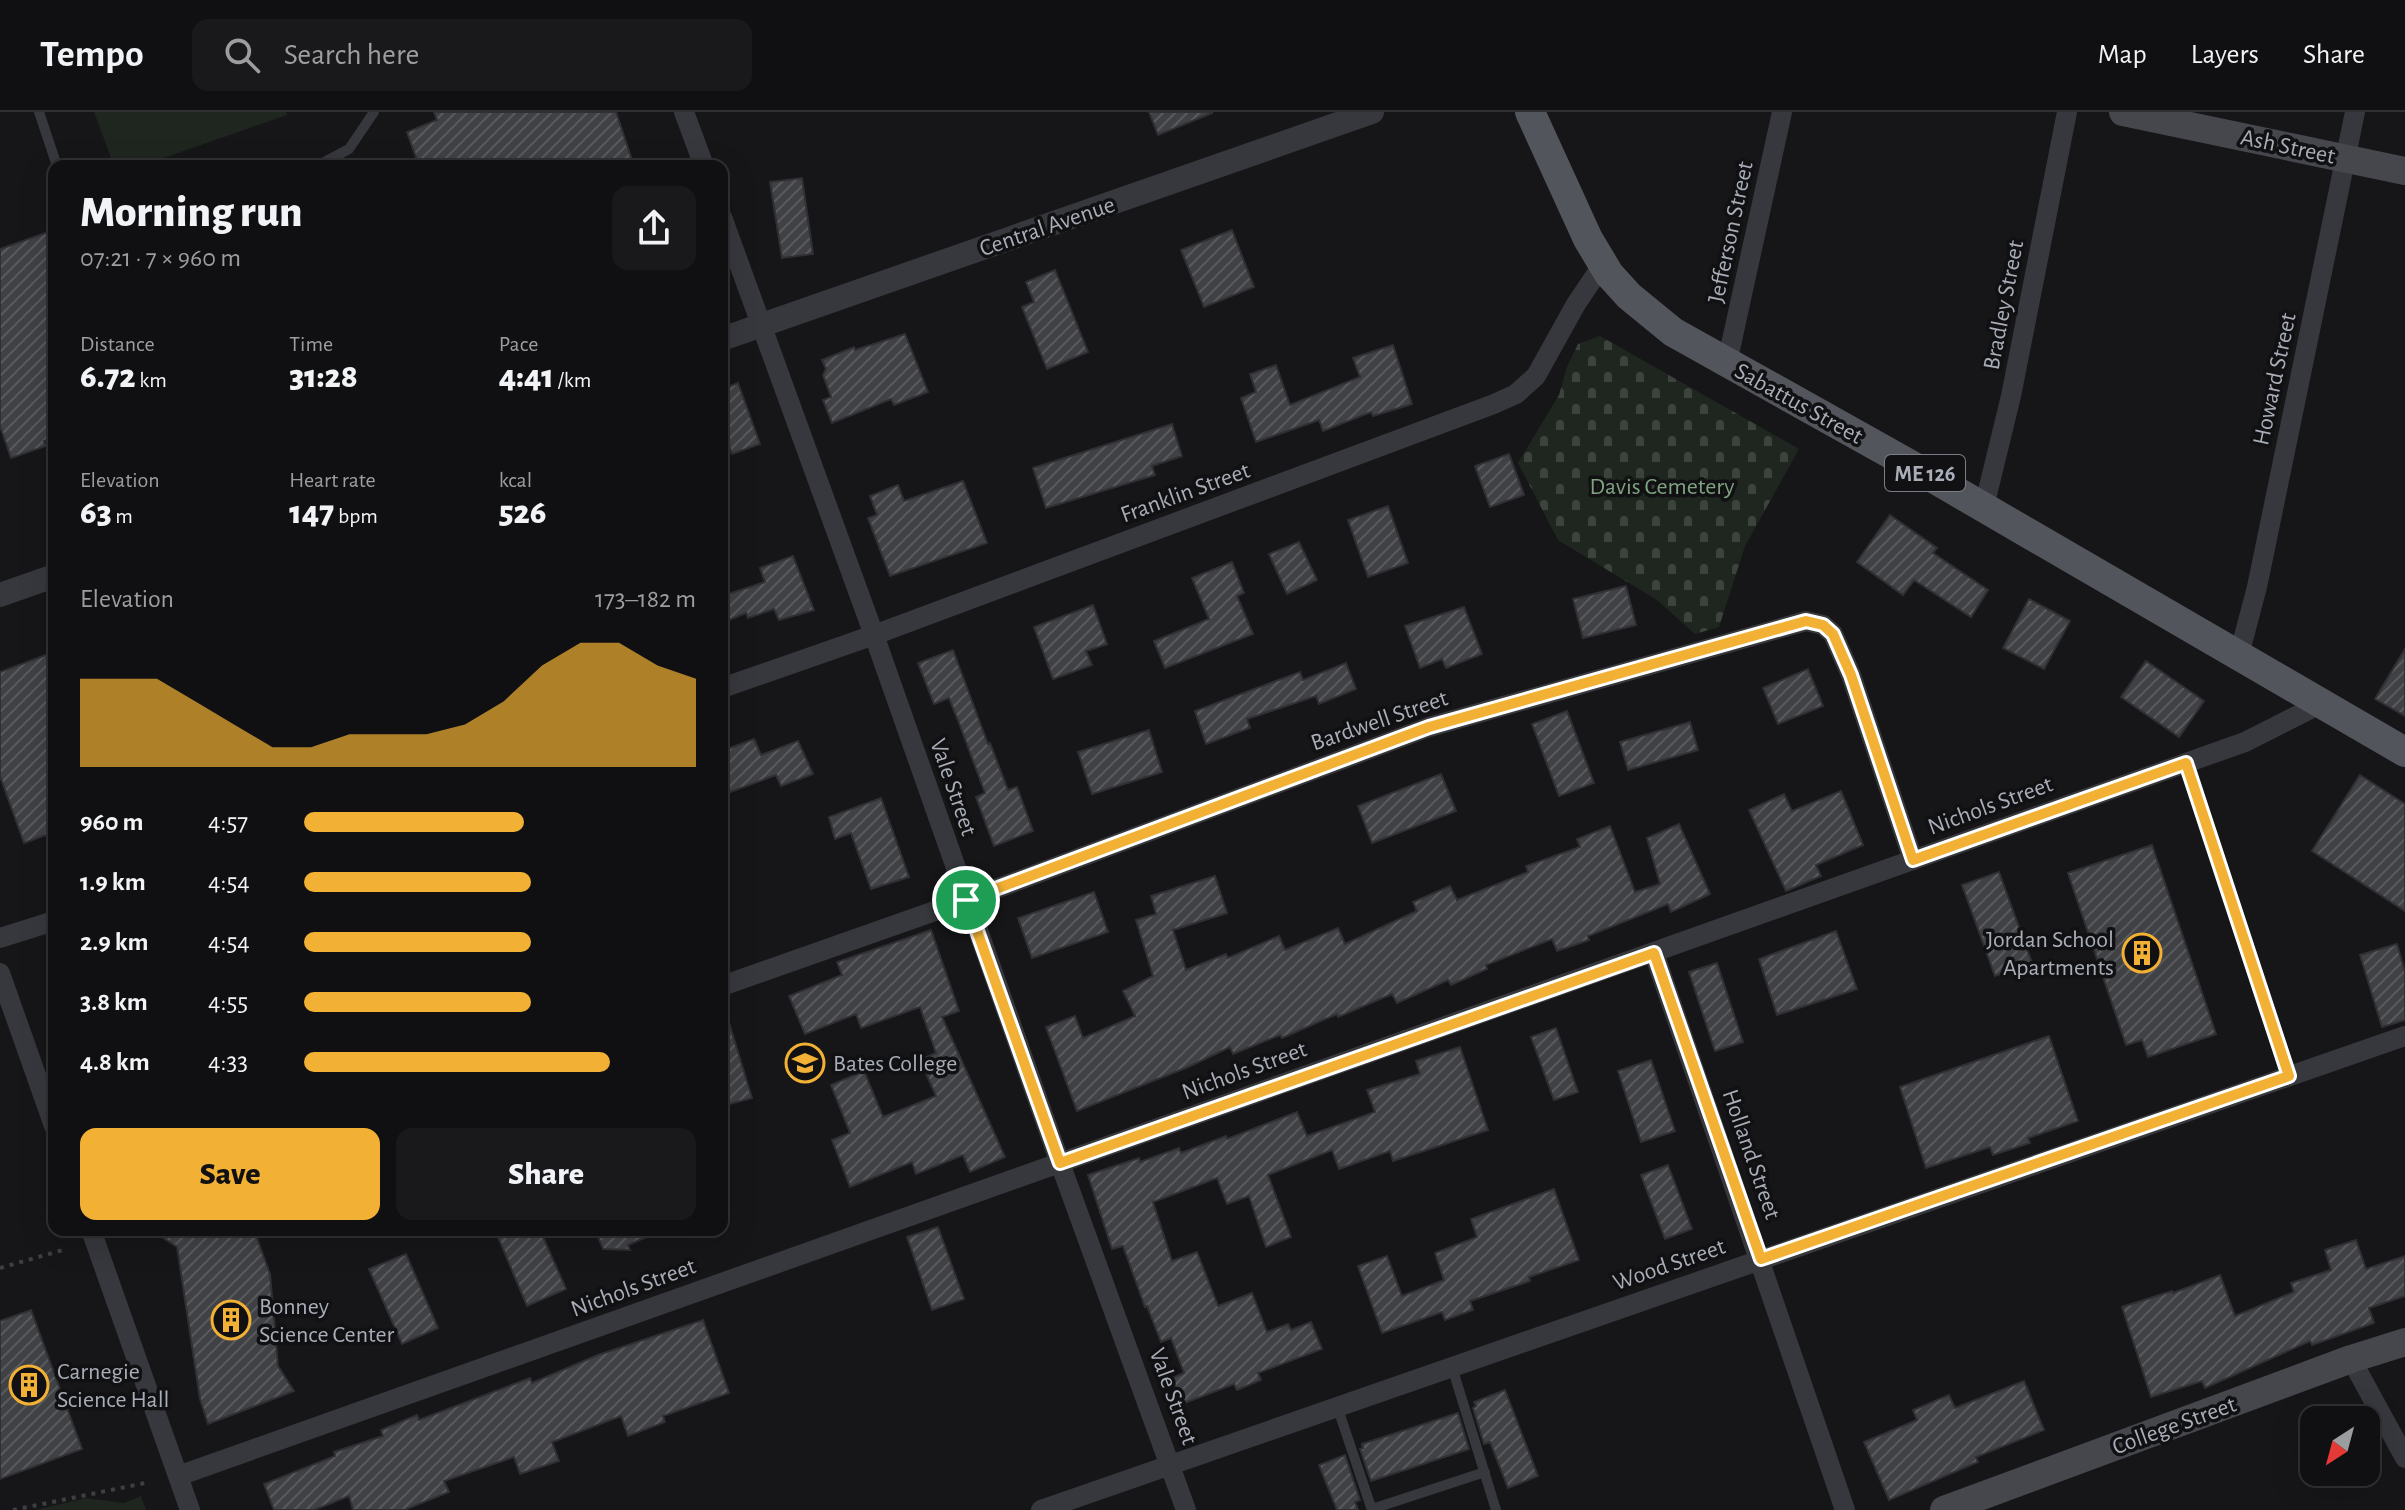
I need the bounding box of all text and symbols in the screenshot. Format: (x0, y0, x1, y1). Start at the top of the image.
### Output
search box (192, 19, 752, 91)
icon: search (220, 33, 264, 77)
text: Tempo (40, 36, 144, 74)
text: Search here (284, 40, 419, 70)
text: Map (2098, 41, 2147, 69)
text: Layers (2191, 41, 2259, 69)
text: Share (2303, 41, 2365, 69)
street label: Ash Street (2238, 125, 2337, 169)
street label: Jefferson Street (1704, 159, 1758, 305)
button: share (612, 186, 696, 270)
text: Morning run (80, 191, 303, 235)
street label: Central Avenue (976, 193, 1118, 261)
street label: Bradley Street (1980, 238, 2028, 372)
text: 07:21 · 7 × 960 m (80, 245, 241, 271)
street label: Howard Street (2249, 311, 2301, 448)
text: Distance (80, 333, 155, 355)
text: Time (289, 333, 333, 355)
text: Pace (499, 333, 538, 355)
street label: Sabattus Street (1730, 359, 1867, 449)
text: 6.72 (80, 360, 136, 394)
text: 31:28 (289, 360, 358, 394)
text: 4:41 (499, 360, 554, 394)
text: km (136, 369, 167, 391)
text: /km (554, 369, 591, 391)
road number: ME 126 (1885, 455, 1965, 491)
street label: Franklin Street (1117, 458, 1254, 527)
text: Elevation (80, 469, 160, 491)
text: Heart rate (289, 469, 376, 491)
text: kcal (499, 469, 532, 491)
park label: Davis Cemetery (1589, 475, 1735, 499)
text: 63 (80, 496, 112, 530)
text: 147 (289, 496, 334, 530)
text: 526 (499, 496, 546, 530)
text: m (112, 505, 133, 527)
text: bpm (334, 505, 378, 527)
text: Elevation (80, 586, 174, 612)
text: 173–182 m (595, 586, 696, 612)
street label: Bardwell Street (1308, 686, 1451, 756)
street label: Vale Street (925, 736, 981, 839)
street label: Nichols Street (1925, 772, 2056, 840)
text: 960 m (80, 809, 144, 835)
text: 4:57 (208, 809, 248, 835)
pin (932, 866, 1000, 934)
text: 1.9 km (80, 869, 146, 895)
text: 4:54 (208, 869, 250, 895)
icon: arrive (944, 878, 988, 922)
place label: Jordan School Apartments (1986, 928, 2114, 980)
text: 2.9 km (80, 929, 149, 955)
text: 4:54 (208, 929, 250, 955)
building icon: Jordan School Apartments (2121, 932, 2163, 974)
text: 3.8 km (80, 989, 148, 1015)
text: 4:55 (208, 989, 248, 1015)
street label: Nichols Street (1179, 1037, 1310, 1105)
school or university icon: Bates College (784, 1042, 826, 1084)
text: 4.8 km (80, 1049, 150, 1075)
text: 4:33 (208, 1049, 248, 1075)
place label: Bates College (833, 1052, 957, 1076)
street label: Holland Street (1718, 1086, 1785, 1223)
button: Save (80, 1128, 380, 1220)
button: Share (396, 1128, 696, 1220)
street label: Wood Street (1610, 1234, 1729, 1295)
street label: Nichols Street (568, 1254, 699, 1322)
place label: Bonney Science Center (259, 1295, 394, 1347)
building icon: Bonney Science Center (210, 1299, 252, 1341)
street label: Vale Street (1145, 1345, 1202, 1448)
place label: Carnegie Science Hall (57, 1360, 170, 1412)
building icon: Carnegie Science Hall (8, 1364, 50, 1406)
street label: College Street (2109, 1392, 2240, 1459)
north arrow (2300, 1406, 2380, 1486)
map controls (2300, 1406, 2380, 1486)

